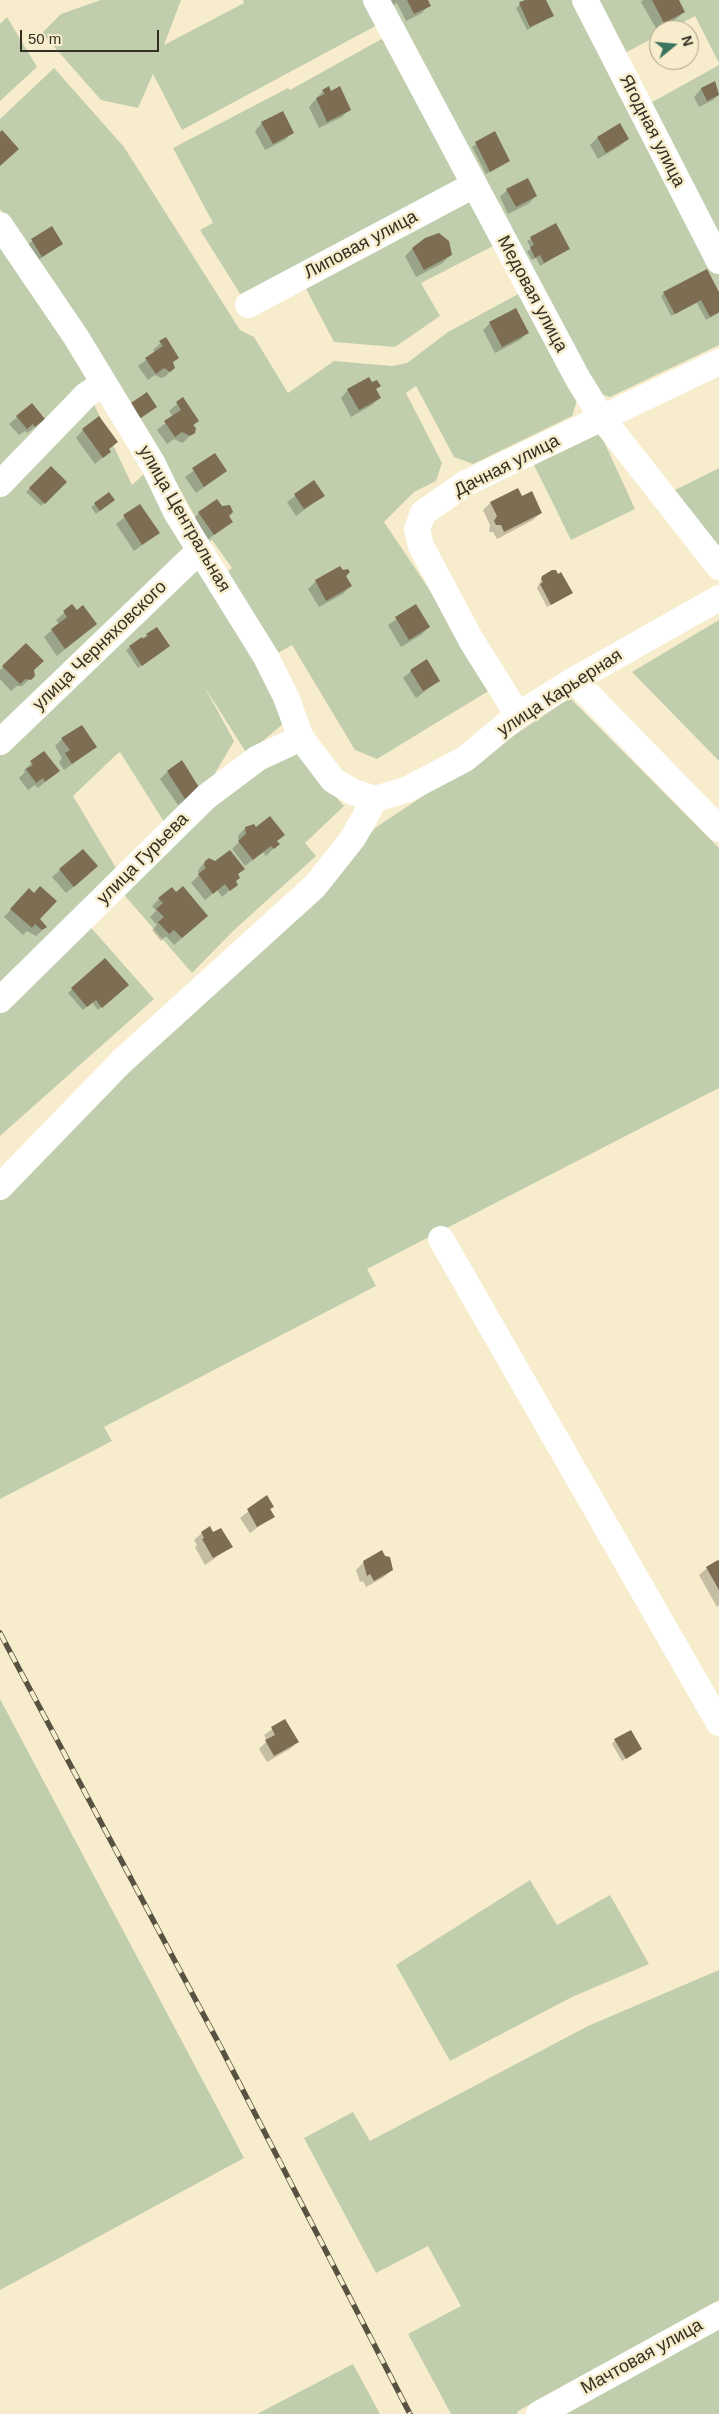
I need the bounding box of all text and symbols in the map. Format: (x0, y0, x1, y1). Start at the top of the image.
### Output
scale bar (22, 20, 161, 52)
north arrow (649, 20, 699, 70)
text: 50 m (28, 30, 61, 47)
text: N (678, 34, 697, 48)
street label: Ягодная улица (614, 71, 690, 191)
street label: Липовая улица (301, 206, 421, 284)
street label: Медовая улица (492, 232, 572, 356)
street label: Дачная улица (451, 430, 563, 502)
street label: улица Центральная (133, 442, 235, 596)
street label: улица Черняховского (29, 577, 171, 715)
street label: улица Карьерная (494, 645, 626, 741)
street label: улица Гурьева (93, 809, 193, 909)
street label: Мачтовая улица (577, 2315, 707, 2399)

